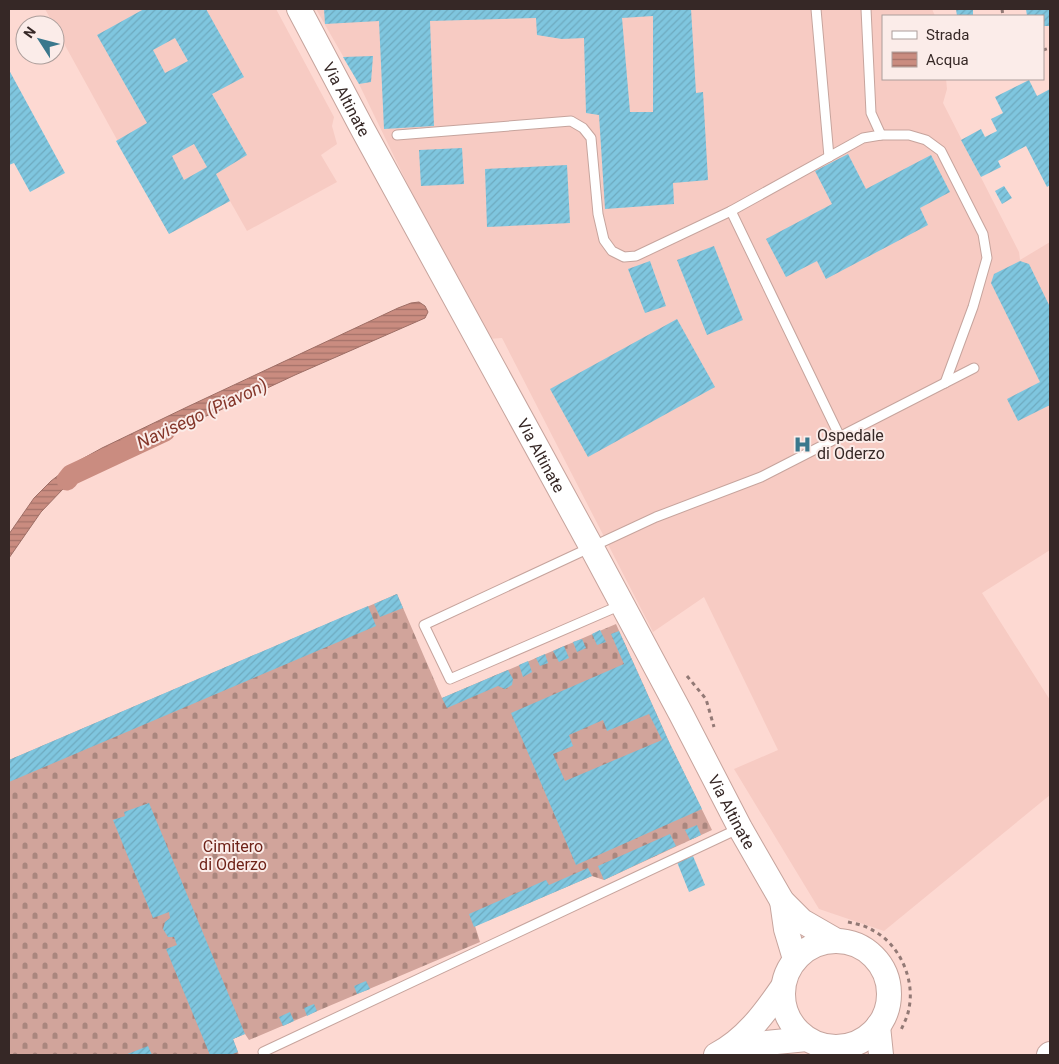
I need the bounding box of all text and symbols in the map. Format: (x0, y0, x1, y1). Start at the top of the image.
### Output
north arrow (15, 15, 65, 65)
legend (882, 15, 1044, 80)
text: N (20, 24, 39, 41)
text: Strada (926, 26, 969, 44)
text: Acqua (926, 51, 969, 69)
street label: Via Altinate (319, 59, 374, 140)
water label: Navisego (Piavon) (133, 374, 271, 454)
street label: Via Altinate (513, 415, 569, 496)
place label: Ospedale di Oderzo (817, 426, 885, 463)
hospital icon: Ospedale di Oderzo (793, 434, 813, 454)
street label: Via Altinate (704, 772, 759, 853)
park label: Cimitero di Oderzo (199, 837, 267, 874)

